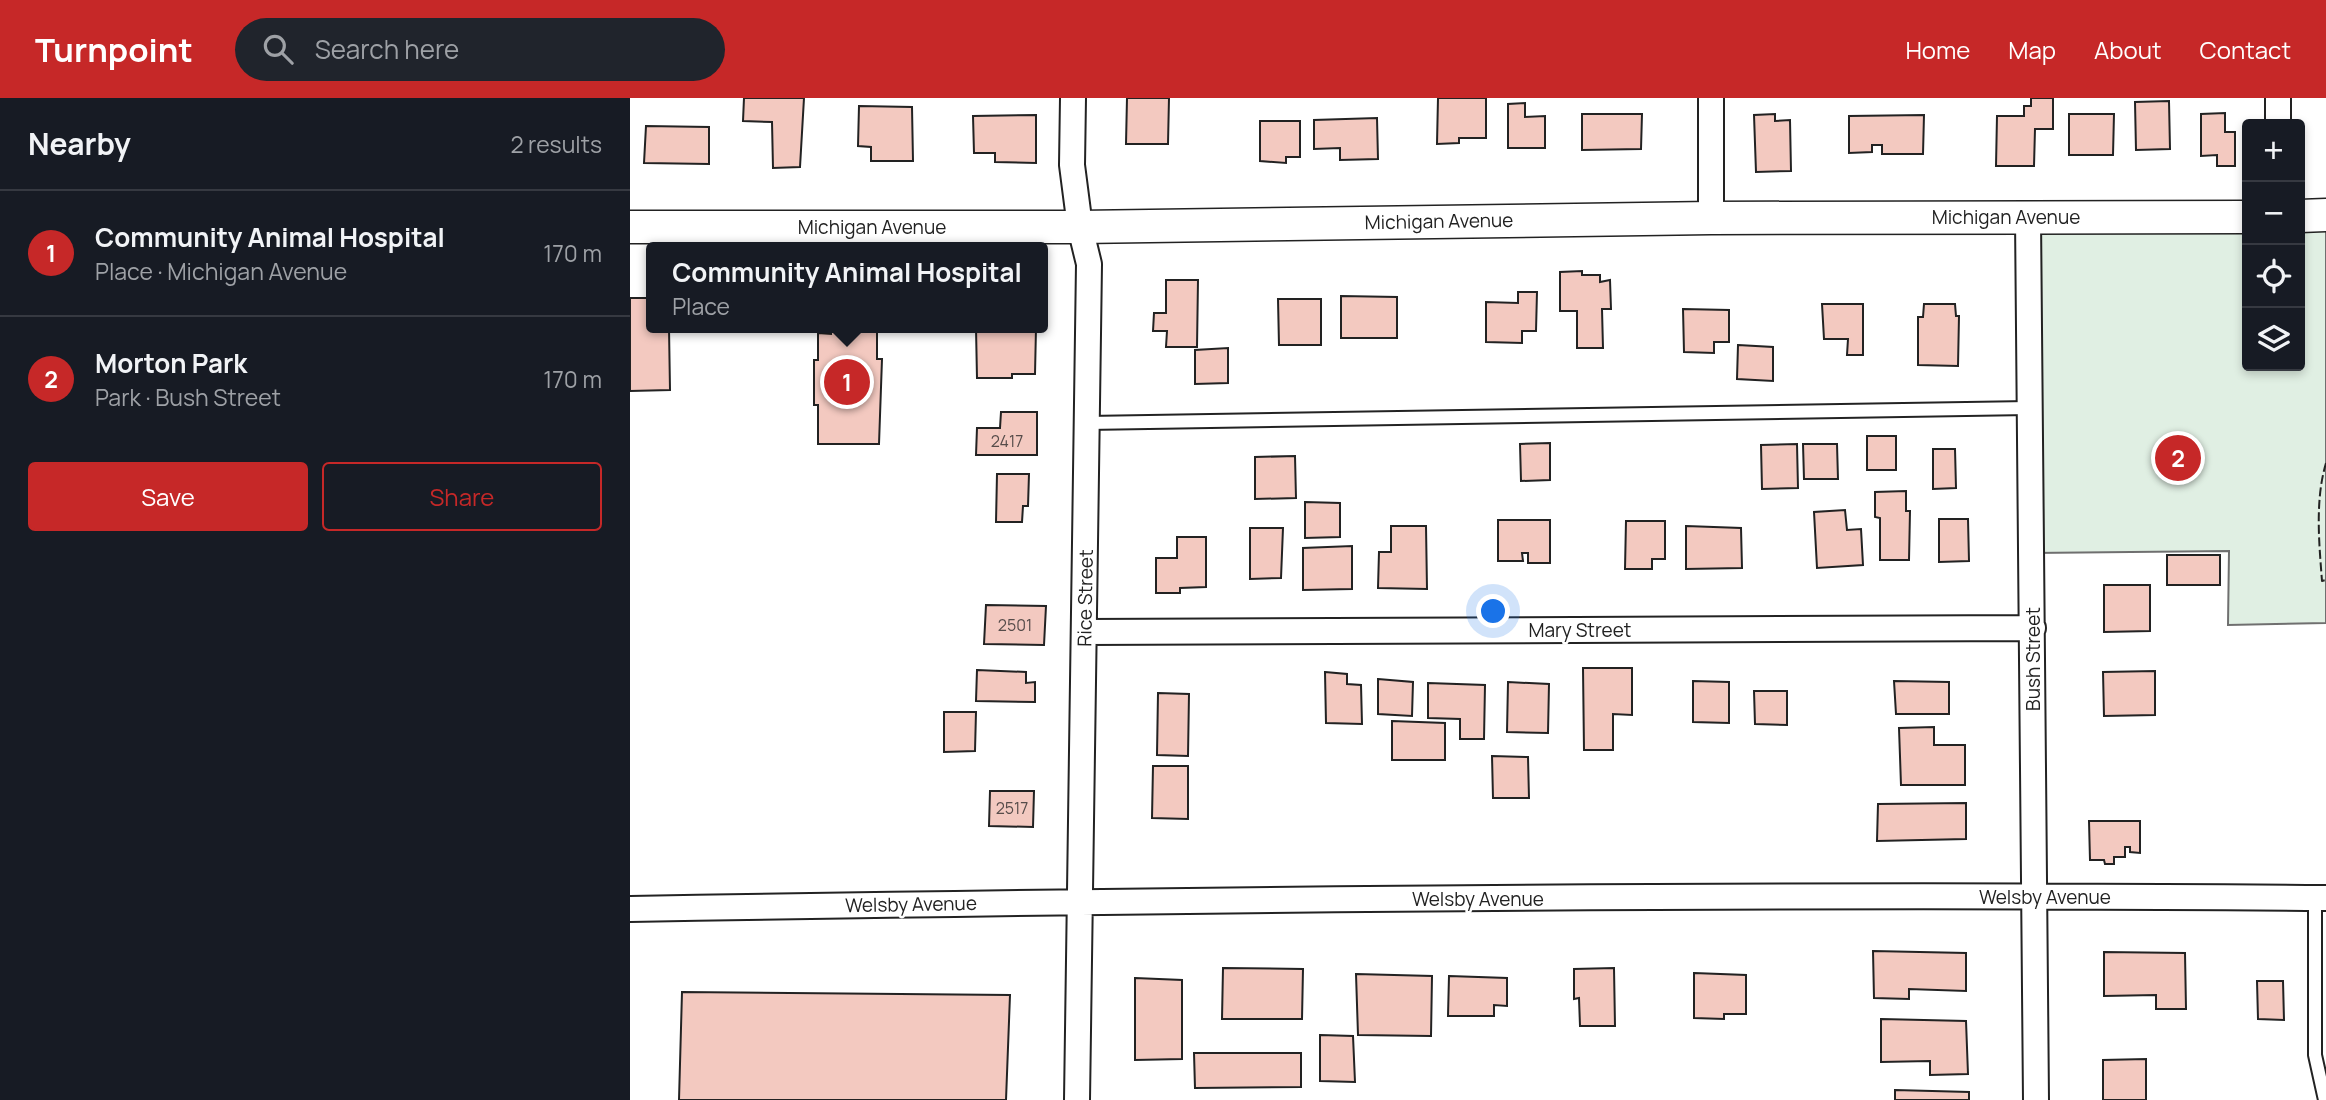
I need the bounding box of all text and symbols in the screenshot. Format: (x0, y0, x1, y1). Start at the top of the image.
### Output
search box (235, 18, 725, 81)
text: Turnpoint (35, 27, 193, 72)
icon: search (259, 30, 297, 68)
text: Search here (315, 31, 459, 67)
text: Home (1905, 33, 1970, 66)
text: Map (2008, 33, 2056, 66)
text: About (2094, 33, 2162, 66)
text: Contact (2200, 33, 2291, 66)
map controls (2242, 119, 2305, 371)
button: + (2242, 119, 2305, 182)
text: Nearby (28, 123, 131, 164)
text: 2 results (510, 128, 602, 160)
button: − (2242, 182, 2305, 245)
street label: Michigan Avenue (1932, 204, 2080, 230)
street label: Michigan Avenue (1364, 207, 1514, 235)
street label: Michigan Avenue (798, 214, 946, 240)
text: Community Animal Hospital (95, 219, 445, 255)
text: 1 (46, 237, 56, 269)
text: 170 m (543, 237, 602, 269)
popup (646, 242, 1048, 333)
button: locate (2242, 245, 2305, 308)
text: Community Animal Hospital (672, 254, 1022, 290)
text: Place · Michigan Avenue (95, 255, 347, 287)
text: Place (672, 290, 730, 322)
button: layers (2242, 308, 2305, 371)
text: Morton Park (95, 345, 247, 381)
pin: 1 (824, 356, 870, 408)
text: 2 (44, 363, 58, 395)
text: 170 m (543, 363, 602, 395)
text: Park · Bush Street (95, 381, 281, 413)
house number: 2417 (991, 430, 1023, 452)
pin: 2 (2155, 432, 2201, 484)
button: Save (28, 462, 308, 531)
button: Share (322, 462, 602, 531)
street label: Rice Street (1071, 549, 1099, 647)
your location (1476, 594, 1510, 628)
street label: Bush Street (2020, 607, 2046, 711)
house number: 2501 (998, 614, 1032, 636)
street label: Mary Street (1529, 617, 1631, 643)
house number: 2517 (996, 797, 1028, 819)
street label: Welsby Avenue (1979, 884, 2111, 910)
street label: Welsby Avenue (1412, 886, 1544, 912)
street label: Welsby Avenue (845, 890, 977, 918)

